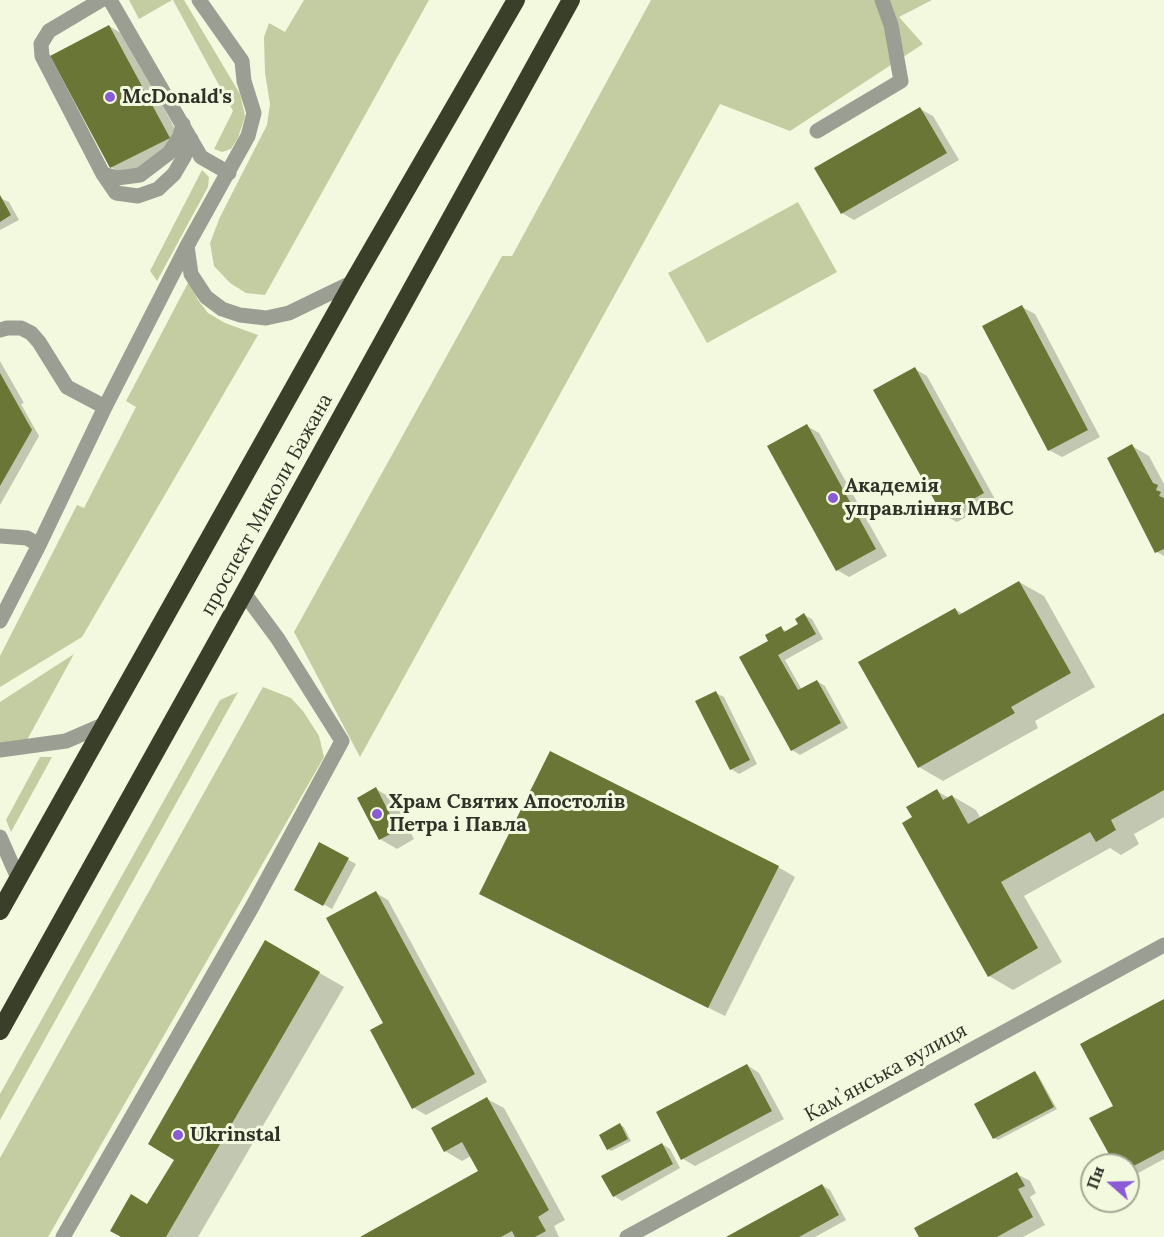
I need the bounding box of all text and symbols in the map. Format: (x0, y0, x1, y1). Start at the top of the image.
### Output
place label: McDonald's (122, 85, 232, 109)
marker: McDonald's (103, 90, 117, 104)
street label: проспект Миколи Бажана (196, 390, 338, 620)
place label: Академія управління МВС (845, 474, 1013, 521)
marker: Академія управління МВС (826, 491, 840, 505)
place label: Храм Святих Апостолів Петра і Павла (389, 790, 625, 837)
marker: Храм Святих Апостолів Петра і Павла (370, 807, 384, 821)
street label: Камʼянська вулиця (801, 1018, 971, 1128)
place label: Ukrinstal (190, 1123, 281, 1147)
marker: Ukrinstal (171, 1128, 185, 1142)
north arrow (1080, 1153, 1140, 1213)
text: Пн (1082, 1163, 1108, 1192)

